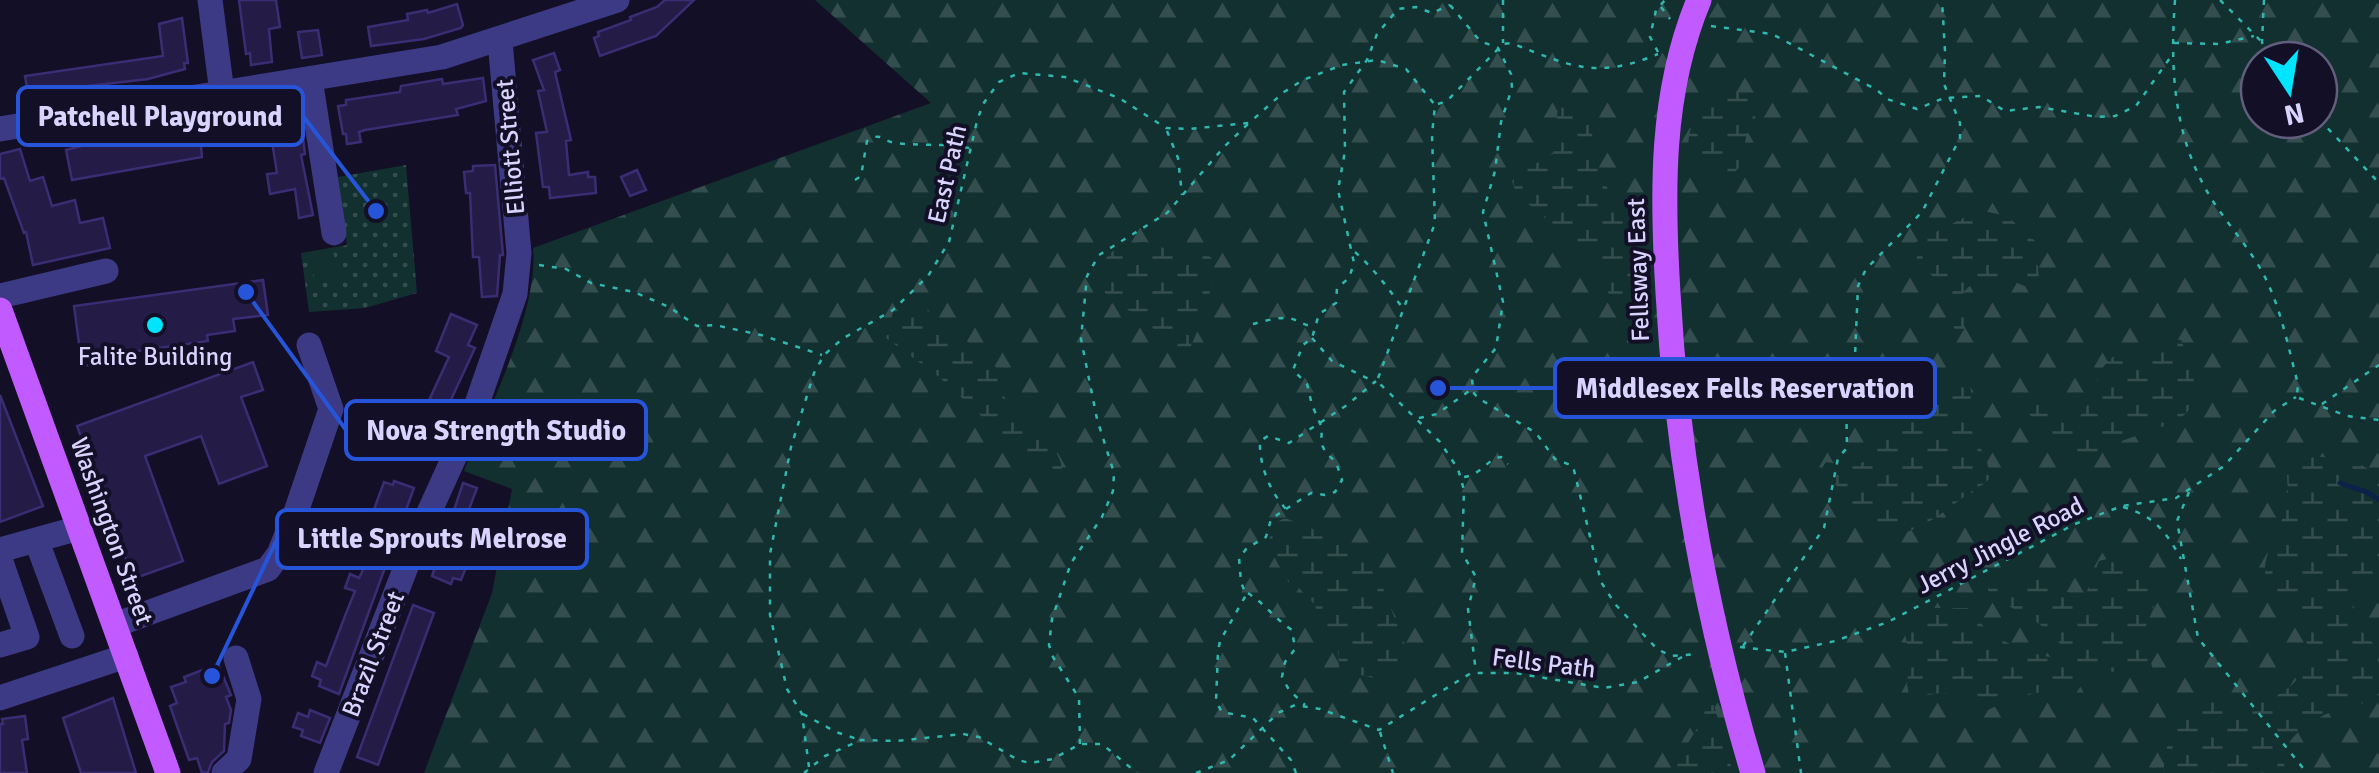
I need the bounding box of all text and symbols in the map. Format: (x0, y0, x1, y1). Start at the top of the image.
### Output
north arrow (2239, 40, 2339, 140)
street label: Elliott Street (489, 78, 531, 216)
callout: Patchell Playground (18, 87, 303, 145)
text: N (2281, 95, 2307, 132)
text: Patchell Playground (37, 100, 283, 134)
street label: East Path (921, 122, 973, 226)
street label: Fellsway East (1620, 197, 1656, 342)
marker: Falite Building (144, 314, 166, 336)
place label: Falite Building (78, 341, 232, 372)
callout: Middlesex Fells Reservation (1555, 359, 1935, 417)
text: Middlesex Fells Reservation (1575, 372, 1915, 406)
callout: Nova Strength Studio (346, 401, 646, 459)
text: Nova Strength Studio (366, 414, 626, 448)
street label: Washington Street (64, 433, 160, 629)
street label: Jerry Jingle Road (1911, 490, 2089, 600)
callout: Little Sprouts Melrose (277, 510, 587, 568)
text: Little Sprouts Melrose (297, 522, 567, 556)
street label: Brazil Street (335, 586, 411, 721)
street label: Fells Path (1490, 641, 1598, 685)

